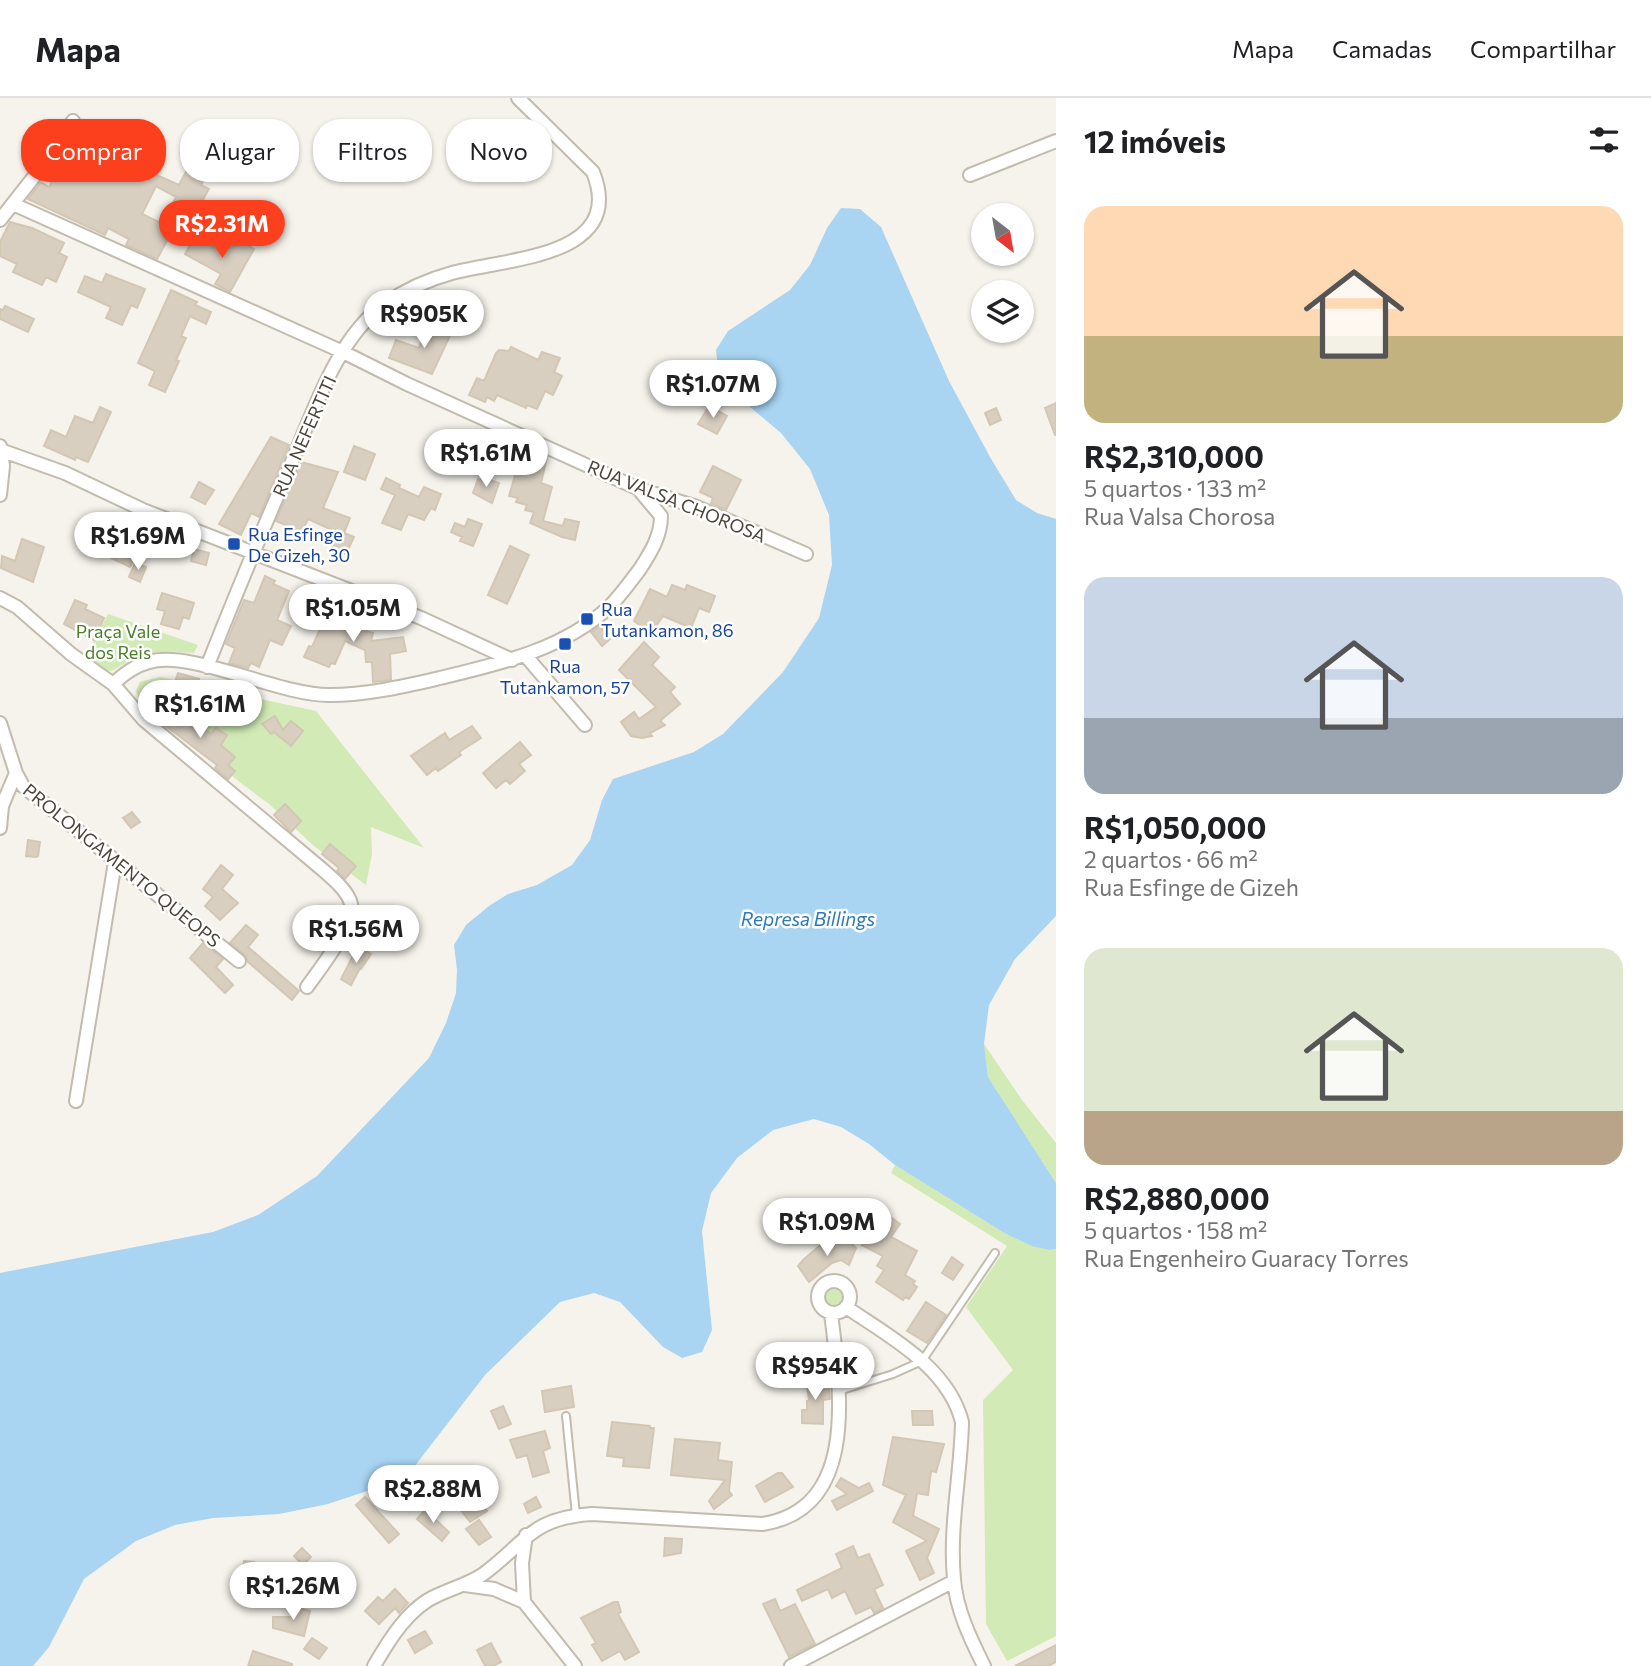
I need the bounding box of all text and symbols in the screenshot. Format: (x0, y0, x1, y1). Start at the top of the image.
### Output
text: Mapa (35, 28, 121, 69)
text: Mapa (1232, 34, 1294, 63)
text: Camadas (1332, 34, 1432, 63)
text: Compartilhar (1470, 34, 1616, 63)
chip: Comprar (21, 119, 166, 182)
chip: Alugar (180, 119, 299, 182)
chip: Filtros (313, 119, 432, 182)
chip: Novo (446, 119, 552, 182)
icon: filters (1585, 121, 1623, 159)
text: 12 imóveis (1084, 122, 1226, 159)
pin: R$2.31M (157, 200, 287, 260)
north arrow (971, 203, 1034, 266)
map controls (971, 203, 1034, 343)
text: R$2.31M (175, 209, 269, 237)
icon: home (1291, 251, 1417, 377)
button: layers (971, 280, 1034, 343)
pin: R$905K (367, 290, 481, 350)
text: R$905K (380, 299, 468, 327)
pin: R$1.07M (648, 360, 778, 420)
text: R$1.07M (665, 369, 761, 397)
street label: RUA NEFERTITI (267, 372, 341, 500)
pin: R$1.61M (421, 430, 551, 489)
text: R$2,310,000 (1084, 437, 1264, 474)
text: R$1.61M (440, 438, 532, 466)
street label: RUA VALSA CHOROSA (585, 455, 769, 547)
text: 5 quartos · 133 m² (1084, 474, 1266, 502)
text: Rua Valsa Chorosa (1084, 502, 1275, 530)
pin: R$1.69M (73, 512, 203, 572)
text: R$1.69M (90, 521, 186, 549)
place label: Rua Esfinge De Gizeh, 30 (248, 523, 350, 566)
marker: Rua Esfinge De Gizeh, 30 (226, 536, 242, 552)
pin: R$1.05M (288, 584, 418, 644)
text: R$1.05M (305, 593, 401, 621)
place label: Rua Tutankamon, 86 (601, 598, 734, 641)
marker: Rua Tutankamon, 86 (579, 611, 595, 627)
park label: Praça Vale dos Reis (76, 620, 160, 663)
icon: home (1291, 622, 1417, 748)
marker: Rua Tutankamon, 57 (557, 636, 573, 652)
place label: Rua Tutankamon, 57 (500, 655, 630, 698)
pin: R$1.61M (135, 680, 265, 740)
text: R$1.61M (154, 689, 246, 717)
street label: PROLONGAMENTO QUEOPS (19, 779, 225, 951)
text: R$1,050,000 (1084, 808, 1266, 845)
text: 2 quartos · 66 m² (1084, 845, 1258, 873)
text: Rua Esfinge de Gizeh (1084, 873, 1299, 901)
pin: R$1.56M (291, 906, 421, 965)
water label: Represa Billings (741, 907, 876, 930)
text: R$1.56M (308, 914, 404, 942)
icon: home (1291, 993, 1417, 1119)
text: R$2,880,000 (1084, 1179, 1270, 1216)
pin: R$1.09M (762, 1198, 892, 1258)
text: R$1.09M (779, 1207, 875, 1235)
text: 5 quartos · 158 m² (1084, 1216, 1267, 1244)
text: Rua Engenheiro Guaracy Torres (1084, 1244, 1409, 1272)
pin: R$954K (758, 1342, 872, 1402)
text: R$954K (772, 1351, 858, 1379)
pin: R$2.88M (368, 1466, 498, 1525)
text: R$2.88M (384, 1474, 482, 1502)
pin: R$1.26M (228, 1562, 358, 1622)
text: R$1.26M (246, 1571, 340, 1599)

